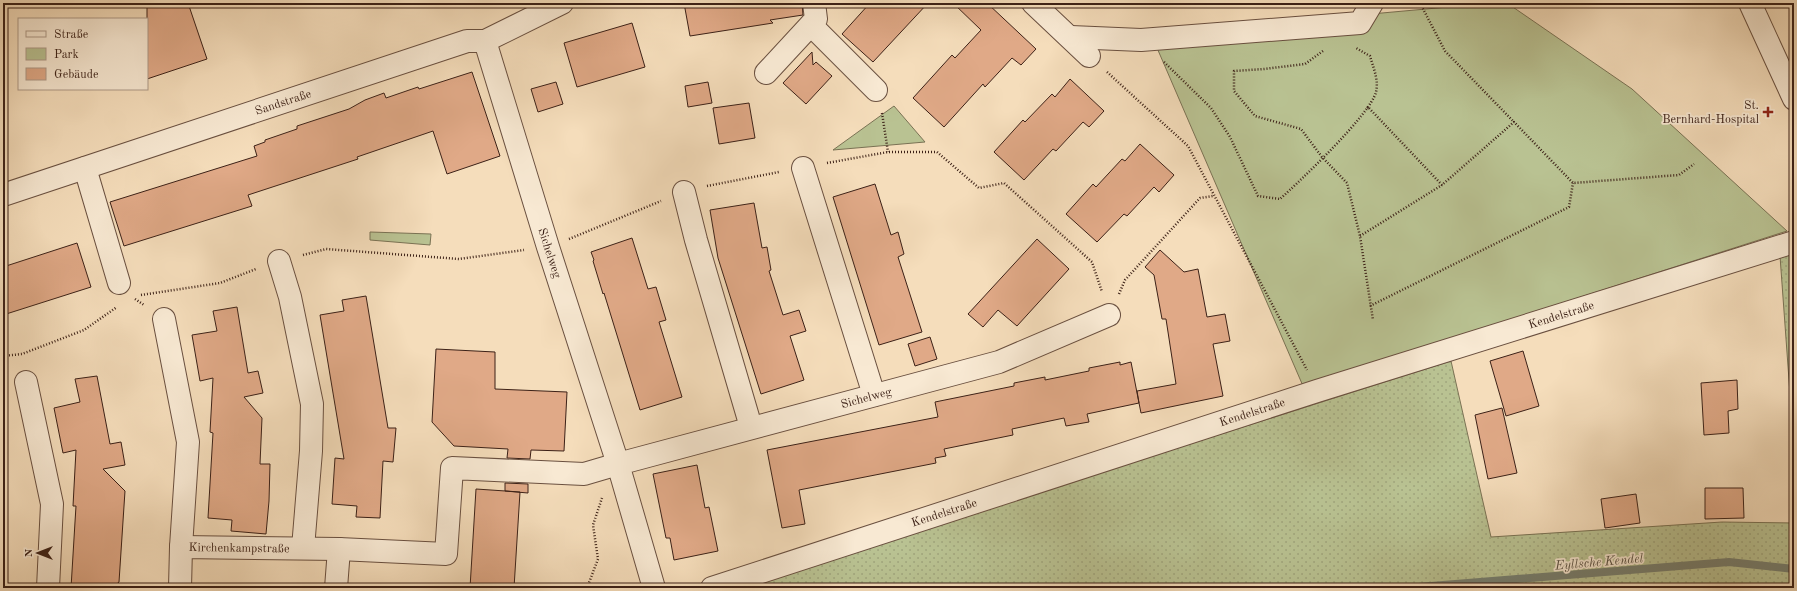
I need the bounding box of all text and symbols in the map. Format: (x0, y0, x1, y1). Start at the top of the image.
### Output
legend (18, 18, 148, 90)
text: Straße (54, 29, 89, 41)
text: Park (54, 49, 79, 61)
text: Gebäude (54, 69, 99, 81)
street label: Sandstraße (254, 88, 313, 118)
place label: St. Bernhard-Hospital (1662, 100, 1759, 126)
marker: St. Bernhard-Hospital (1762, 106, 1774, 118)
street label: Sichelweg (535, 227, 563, 280)
street label: Kendelstraße (1527, 300, 1596, 332)
street label: Sichelweg (840, 386, 894, 411)
street label: Kendelstraße (1218, 397, 1287, 429)
street label: Kendelstraße (910, 497, 979, 530)
north arrow (18, 533, 58, 573)
street label: Kirchenkampstraße (188, 542, 290, 555)
text: N (24, 548, 35, 557)
water label: Eyllsche Kendel (1553, 552, 1644, 573)

